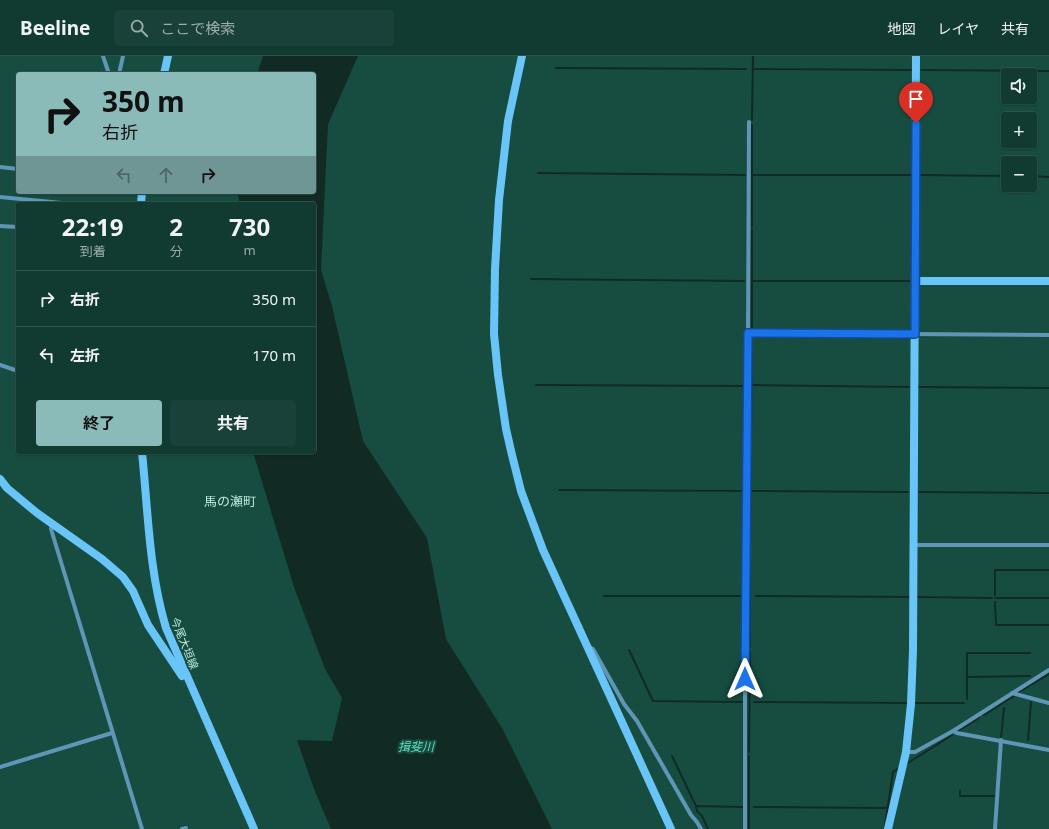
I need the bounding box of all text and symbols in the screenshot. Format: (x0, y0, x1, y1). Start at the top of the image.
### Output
search box (114, 10, 394, 46)
text: Beeline (20, 15, 90, 41)
icon: search (128, 17, 150, 39)
text: ここで検索 (160, 18, 235, 38)
text: 地図 (887, 19, 915, 38)
text: レイヤ (937, 19, 979, 38)
text: 共有 (1001, 19, 1029, 38)
map controls (1001, 68, 1037, 192)
button: sound (1001, 68, 1037, 104)
text: 350 m (102, 82, 185, 120)
pin (899, 82, 933, 123)
icon: right (36, 88, 88, 140)
icon: arrive (905, 88, 927, 110)
button: + (1001, 112, 1037, 148)
text: 右折 (102, 120, 138, 144)
button: − (1001, 156, 1037, 192)
icon: left (113, 164, 135, 186)
icon: ahead (155, 164, 177, 186)
icon: right (197, 164, 219, 186)
text: 22:19 (62, 210, 124, 243)
text: 2 (169, 210, 183, 243)
text: 730 (229, 210, 270, 243)
text: m (243, 241, 256, 259)
text: 到着 (80, 242, 106, 260)
text: 分 (170, 242, 183, 260)
icon: right (36, 288, 58, 310)
text: 右折 (70, 289, 100, 309)
text: 350 m (252, 289, 296, 309)
icon: left (36, 344, 58, 366)
text: 左折 (70, 345, 100, 365)
text: 170 m (252, 345, 296, 365)
button: 終了 (36, 400, 162, 446)
button: 共有 (170, 400, 296, 446)
district label: 馬の瀬町 (204, 492, 256, 510)
street label: 今尾大垣線 (168, 615, 202, 671)
position arrow (724, 658, 766, 700)
water label: 揖斐川 (398, 738, 436, 755)

